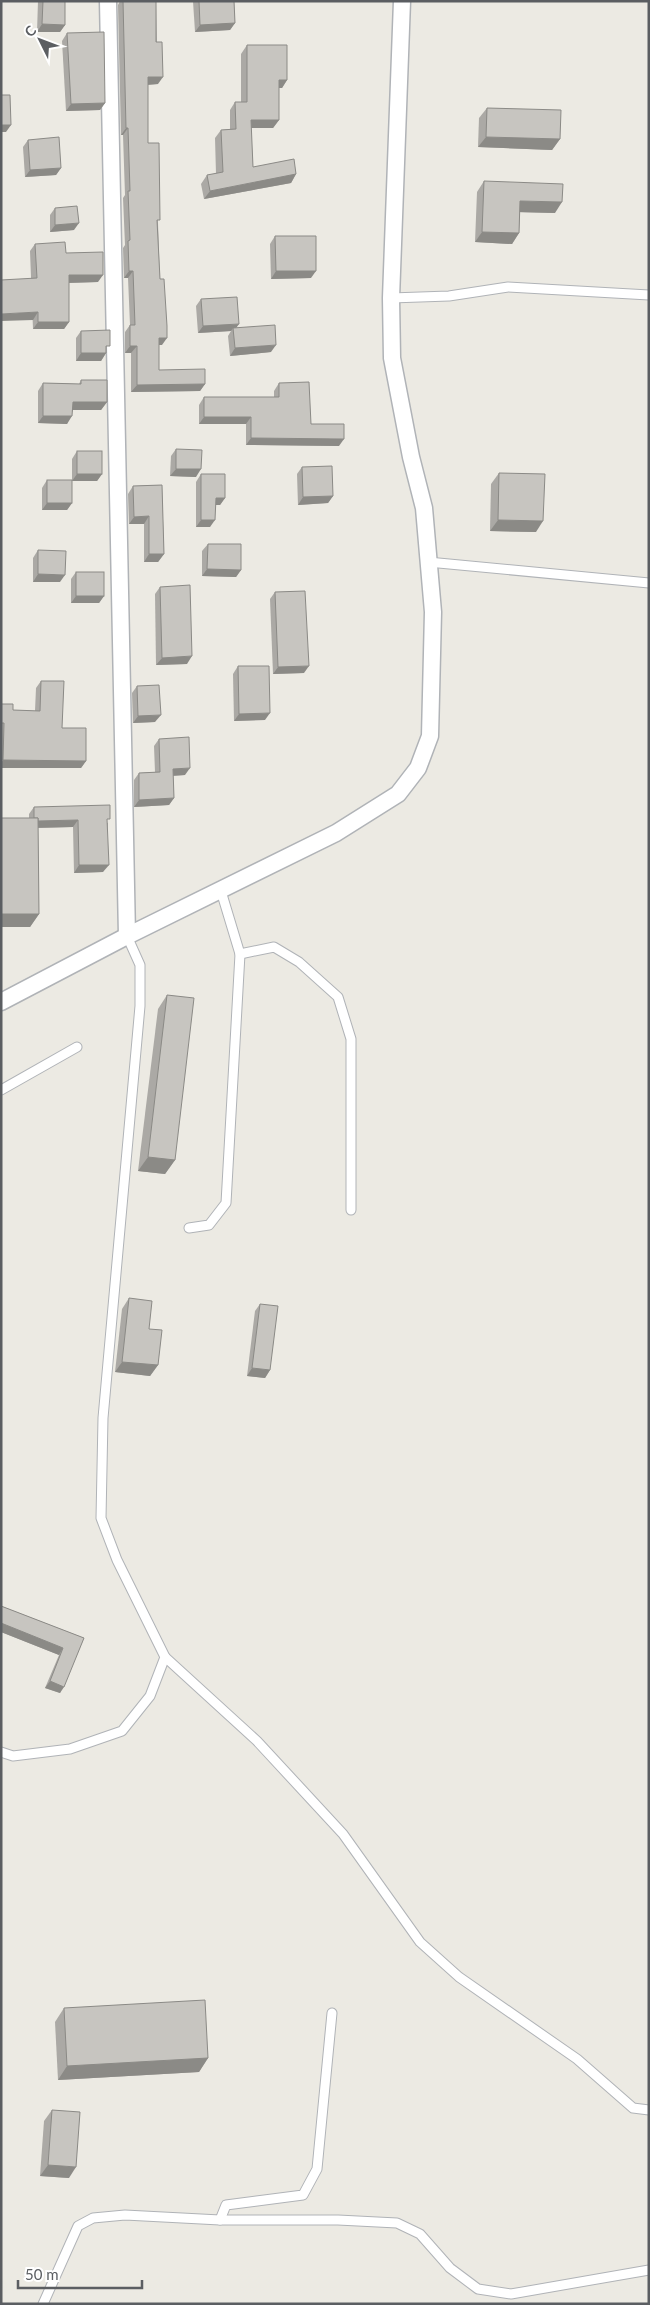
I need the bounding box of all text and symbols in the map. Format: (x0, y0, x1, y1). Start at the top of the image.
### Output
north arrow (15, 15, 65, 65)
text: С (21, 21, 40, 40)
scale bar (18, 2258, 141, 2290)
text: 50 m (25, 2265, 59, 2283)

